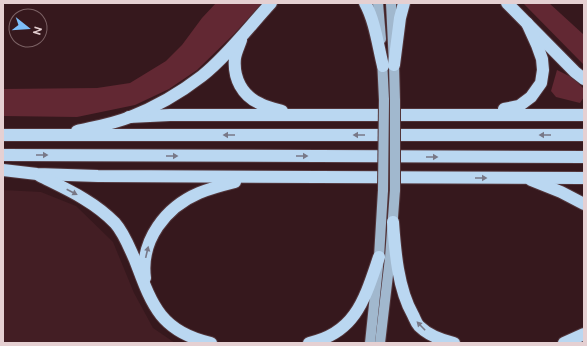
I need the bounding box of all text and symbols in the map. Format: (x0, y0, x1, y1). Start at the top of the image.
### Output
north arrow (8, 8, 48, 48)
text: N (31, 25, 45, 37)
one-way arrow (222, 132, 235, 138)
one-way arrow (352, 132, 365, 138)
one-way arrow (538, 132, 551, 138)
one-way arrow (36, 152, 49, 158)
one-way arrow (166, 153, 179, 159)
one-way arrow (296, 153, 309, 159)
one-way arrow (426, 154, 439, 160)
one-way arrow (475, 174, 487, 181)
one-way arrow (66, 189, 77, 195)
one-way arrow (144, 246, 150, 258)
one-way arrow (416, 321, 425, 331)

